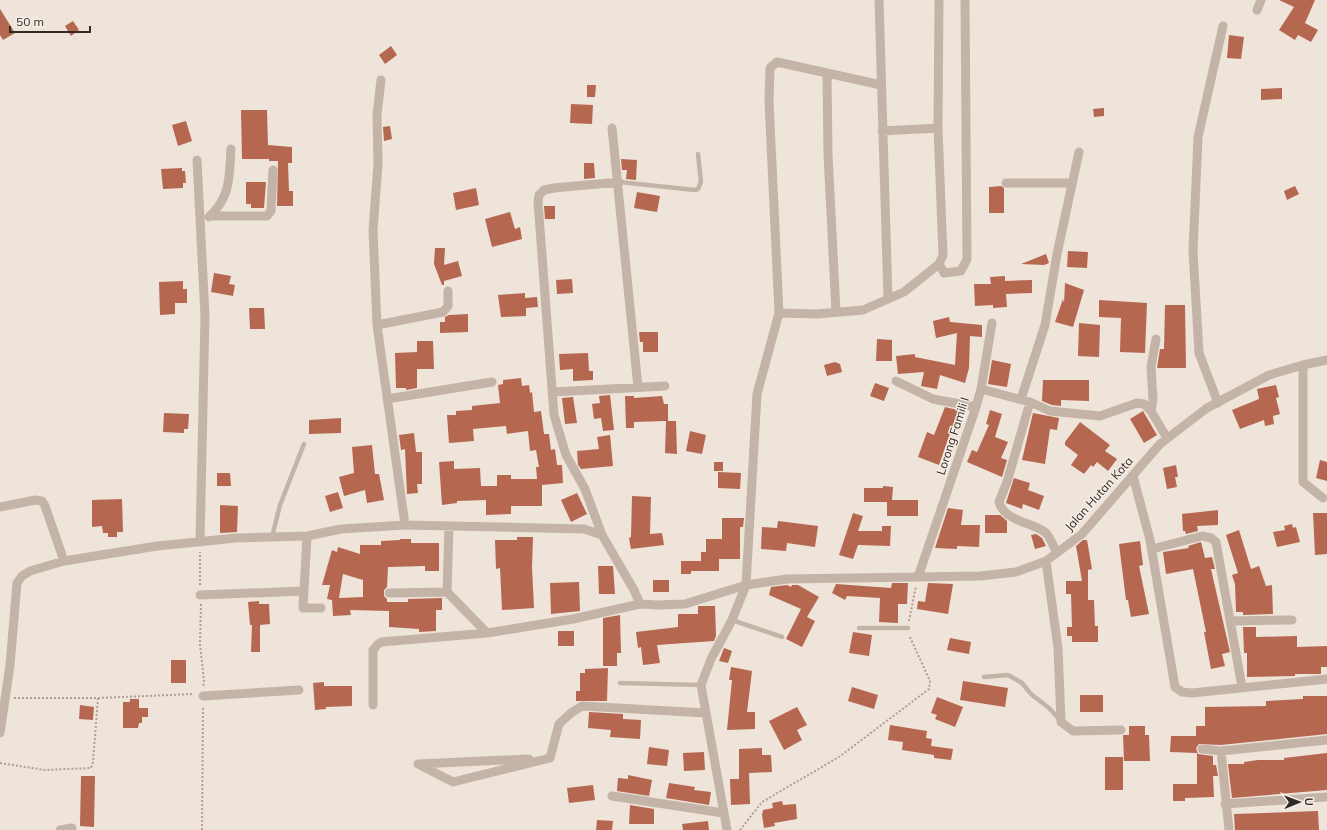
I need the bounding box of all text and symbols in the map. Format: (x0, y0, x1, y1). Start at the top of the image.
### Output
scale bar (10, 8, 90, 34)
text: 50 m (16, 14, 44, 29)
street label: Lorong Famili I (933, 395, 972, 477)
street label: Jalan Hutan Kota (1061, 453, 1136, 534)
north arrow (1279, 782, 1319, 822)
text: U (1302, 798, 1316, 806)

